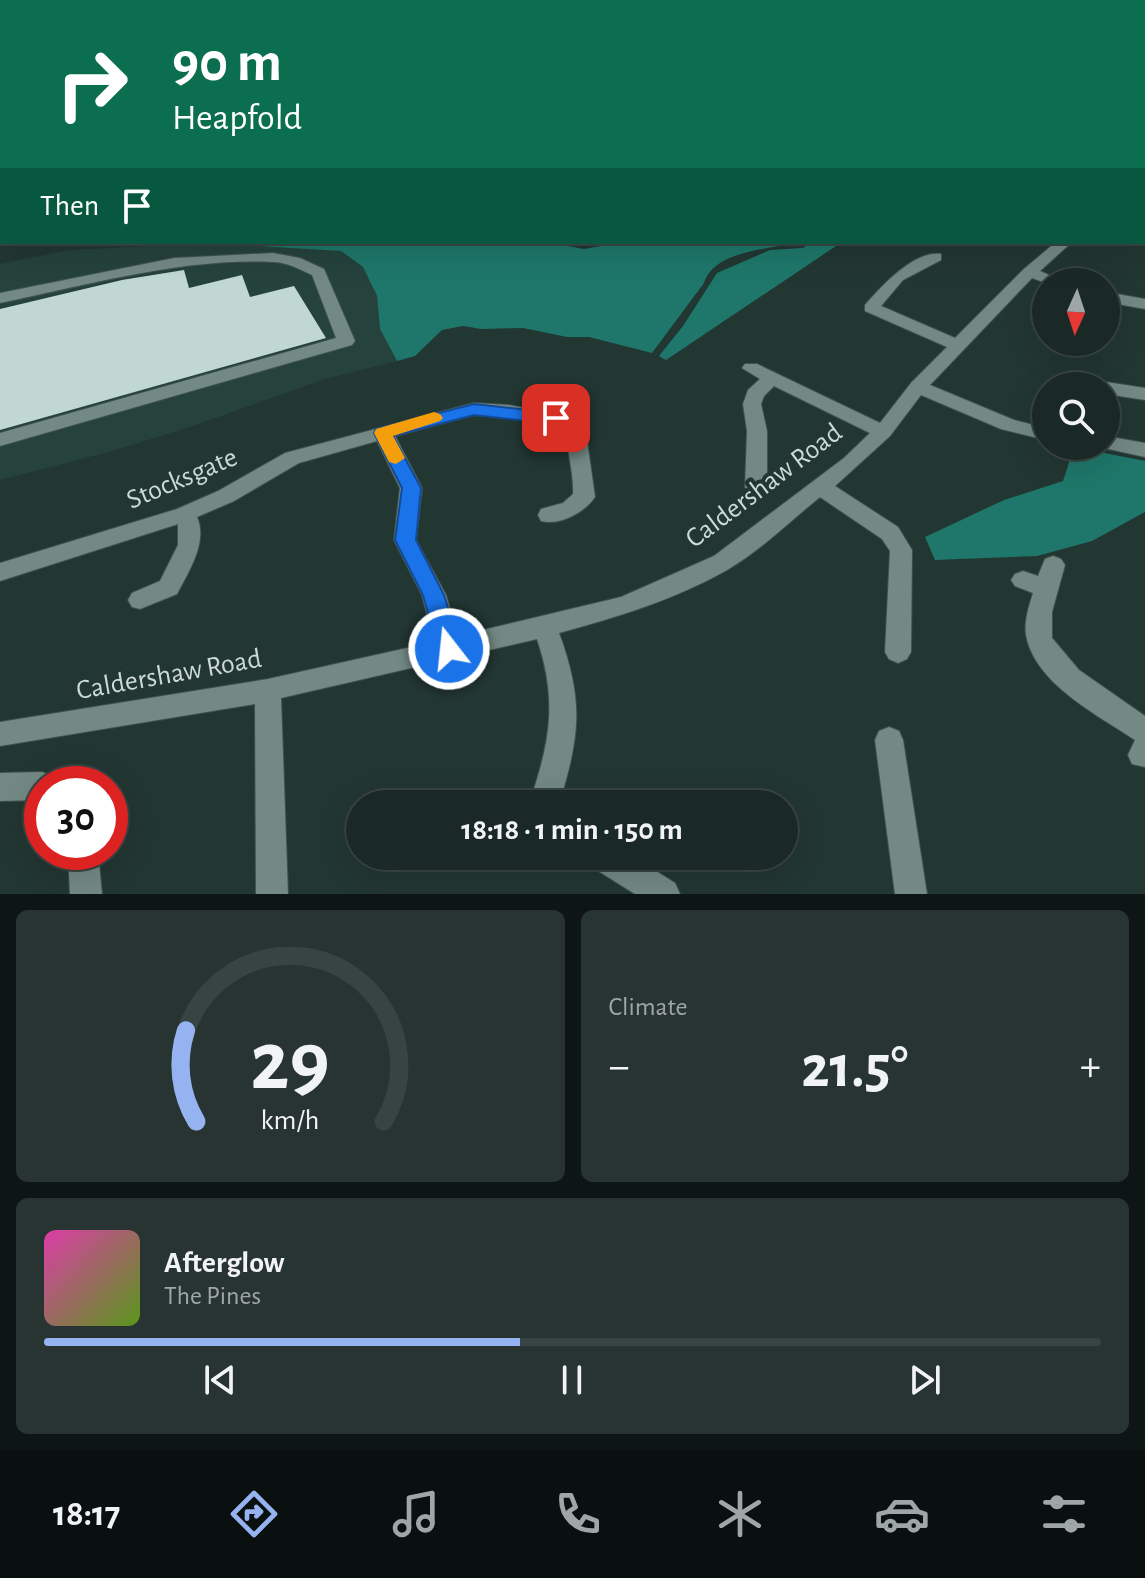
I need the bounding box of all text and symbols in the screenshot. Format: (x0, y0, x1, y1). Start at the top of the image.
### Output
icon: right (40, 32, 144, 136)
text: 90 m (172, 35, 282, 91)
text: Heapfold (172, 100, 302, 136)
icon: arrive (115, 184, 159, 228)
text: Then (40, 191, 99, 221)
north arrow (1032, 268, 1120, 356)
map controls (1032, 268, 1120, 460)
button: search (1032, 372, 1120, 460)
pin (522, 384, 590, 452)
icon: arrive (534, 396, 578, 440)
street label: Caldershaw Road (681, 418, 847, 554)
street label: Stocksgate (123, 443, 241, 515)
position arrow (407, 607, 491, 691)
street label: Caldershaw Road (74, 645, 264, 705)
speed limit sign: 30 (24, 766, 128, 870)
text: 18:18 · 1 min · 150 m (461, 815, 683, 845)
text: Climate (609, 994, 687, 1020)
text: 29 (251, 1021, 330, 1105)
text: 21.5° (801, 1038, 908, 1098)
text: − (609, 1045, 630, 1089)
text: + (1080, 1045, 1101, 1089)
text: km/h (261, 1106, 320, 1135)
text: Afterglow (164, 1248, 285, 1278)
text: The Pines (164, 1283, 261, 1309)
icon: previous (198, 1358, 242, 1402)
icon: pause (550, 1358, 594, 1402)
icon: next (903, 1358, 947, 1402)
icon: directions (226, 1486, 282, 1542)
icon: music (388, 1486, 444, 1542)
icon: phone (550, 1486, 606, 1542)
icon: climate (712, 1486, 768, 1542)
icon: car (874, 1486, 930, 1542)
icon: filters (1036, 1486, 1092, 1542)
text: 18:17 (53, 1496, 120, 1532)

